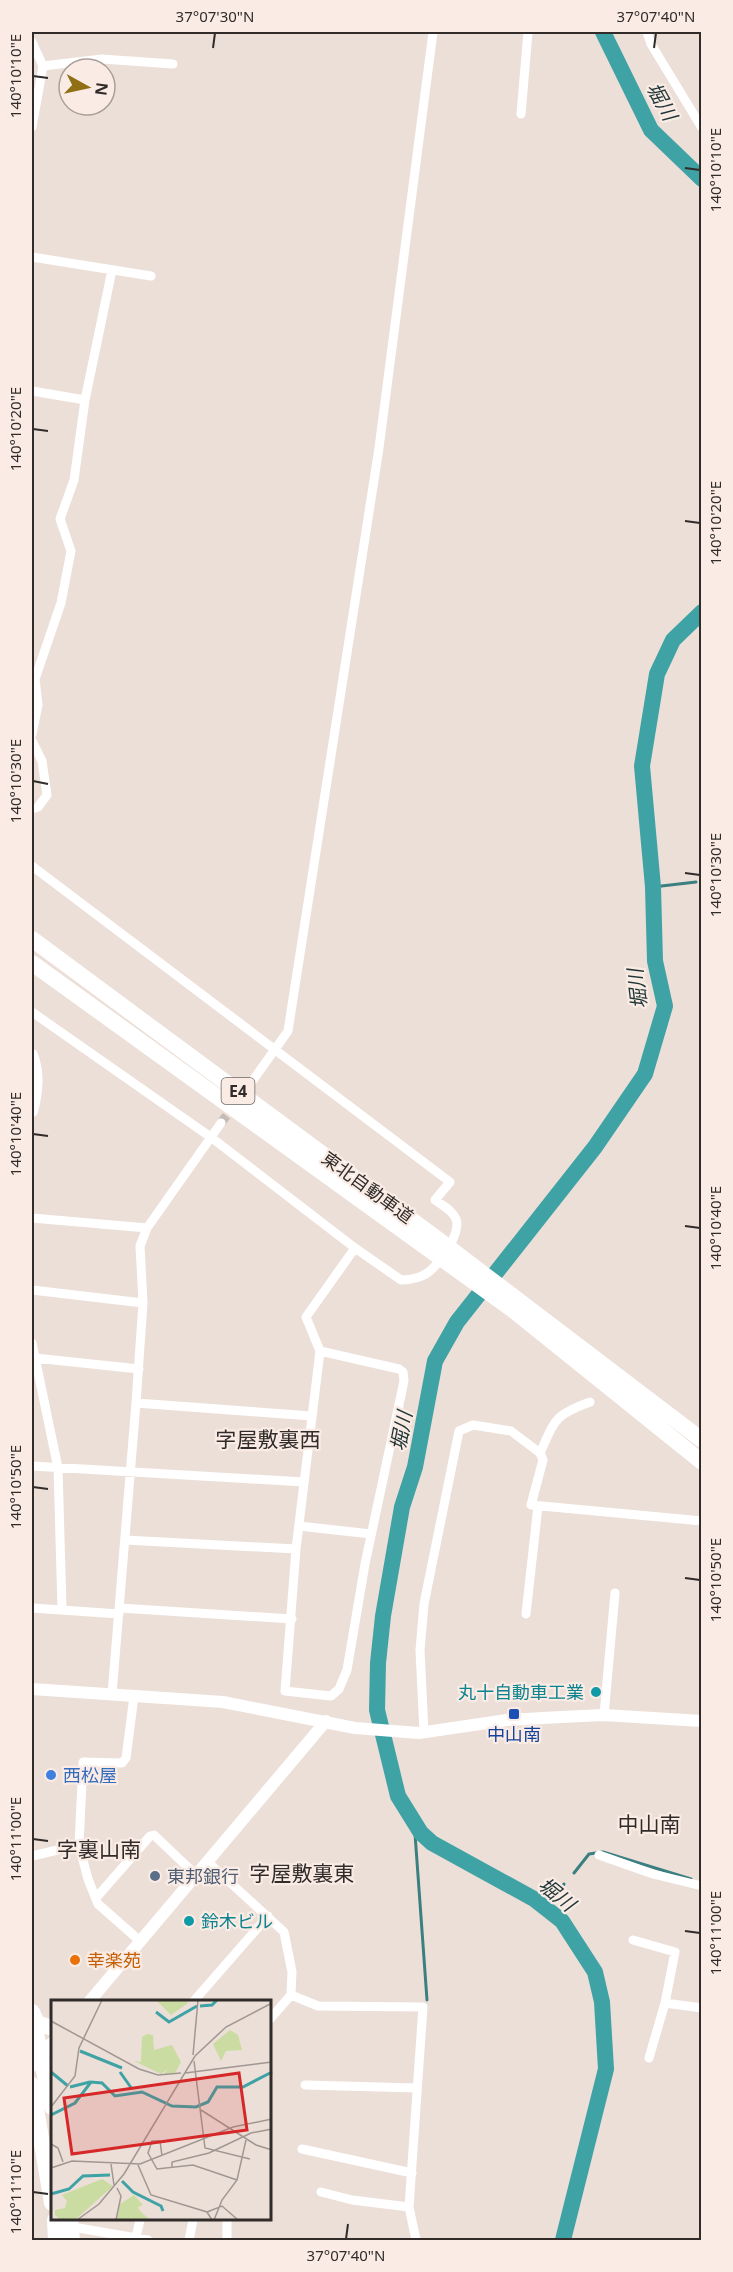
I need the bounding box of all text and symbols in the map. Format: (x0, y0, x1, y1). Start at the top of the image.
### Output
text: 37°07'30"N (176, 6, 254, 26)
text: 37°07'40"N (617, 6, 695, 26)
text: 140°10'10"E (5, 34, 25, 118)
north arrow (57, 57, 117, 117)
water label: 堀川 (640, 77, 684, 127)
text: N (90, 81, 114, 97)
text: 140°10'10"E (705, 128, 725, 212)
text: 140°10'20"E (5, 387, 25, 471)
text: 140°10'20"E (705, 481, 725, 565)
text: 140°10'30"E (5, 739, 25, 823)
text: 140°10'30"E (705, 833, 725, 917)
water label: 堀川 (621, 966, 653, 1010)
road number: E4 (222, 1078, 254, 1104)
text: 140°10'40"E (5, 1092, 25, 1176)
street label: 東北自動車道 (317, 1146, 419, 1228)
text: 140°10'40"E (705, 1186, 725, 1270)
water label: 堀川 (384, 1407, 418, 1453)
district label: 字屋敷裏西 (216, 1425, 321, 1453)
text: 140°10'50"E (5, 1445, 25, 1529)
text: 140°10'50"E (705, 1538, 725, 1622)
place label: 丸十自動車工業 (458, 1680, 584, 1704)
marker: 丸十自動車工業 (589, 1685, 603, 1699)
marker: 中山南 (507, 1707, 521, 1721)
place label: 中山南 (487, 1722, 541, 1746)
place label: 西松屋 (63, 1763, 117, 1787)
marker: 西松屋 (44, 1768, 58, 1782)
text: 140°11'00"E (5, 1797, 25, 1881)
district label: 中山南 (618, 1810, 681, 1838)
district label: 字裏山南 (57, 1835, 141, 1863)
district label: 字屋敷裏東 (250, 1859, 355, 1887)
place label: 東邦銀行 (167, 1864, 239, 1888)
marker: 東邦銀行 (148, 1869, 162, 1883)
water label: 堀川 (533, 1871, 583, 1918)
text: 140°11'00"E (705, 1891, 725, 1975)
place label: 鈴木ビル (201, 1909, 273, 1933)
marker: 鈴木ビル (182, 1914, 196, 1928)
place label: 幸楽苑 (87, 1948, 141, 1972)
marker: 幸楽苑 (68, 1953, 82, 1967)
inset map (51, 2000, 272, 2221)
text: 140°11'10"E (5, 2150, 25, 2234)
text: 37°07'40"N (307, 2245, 385, 2265)

